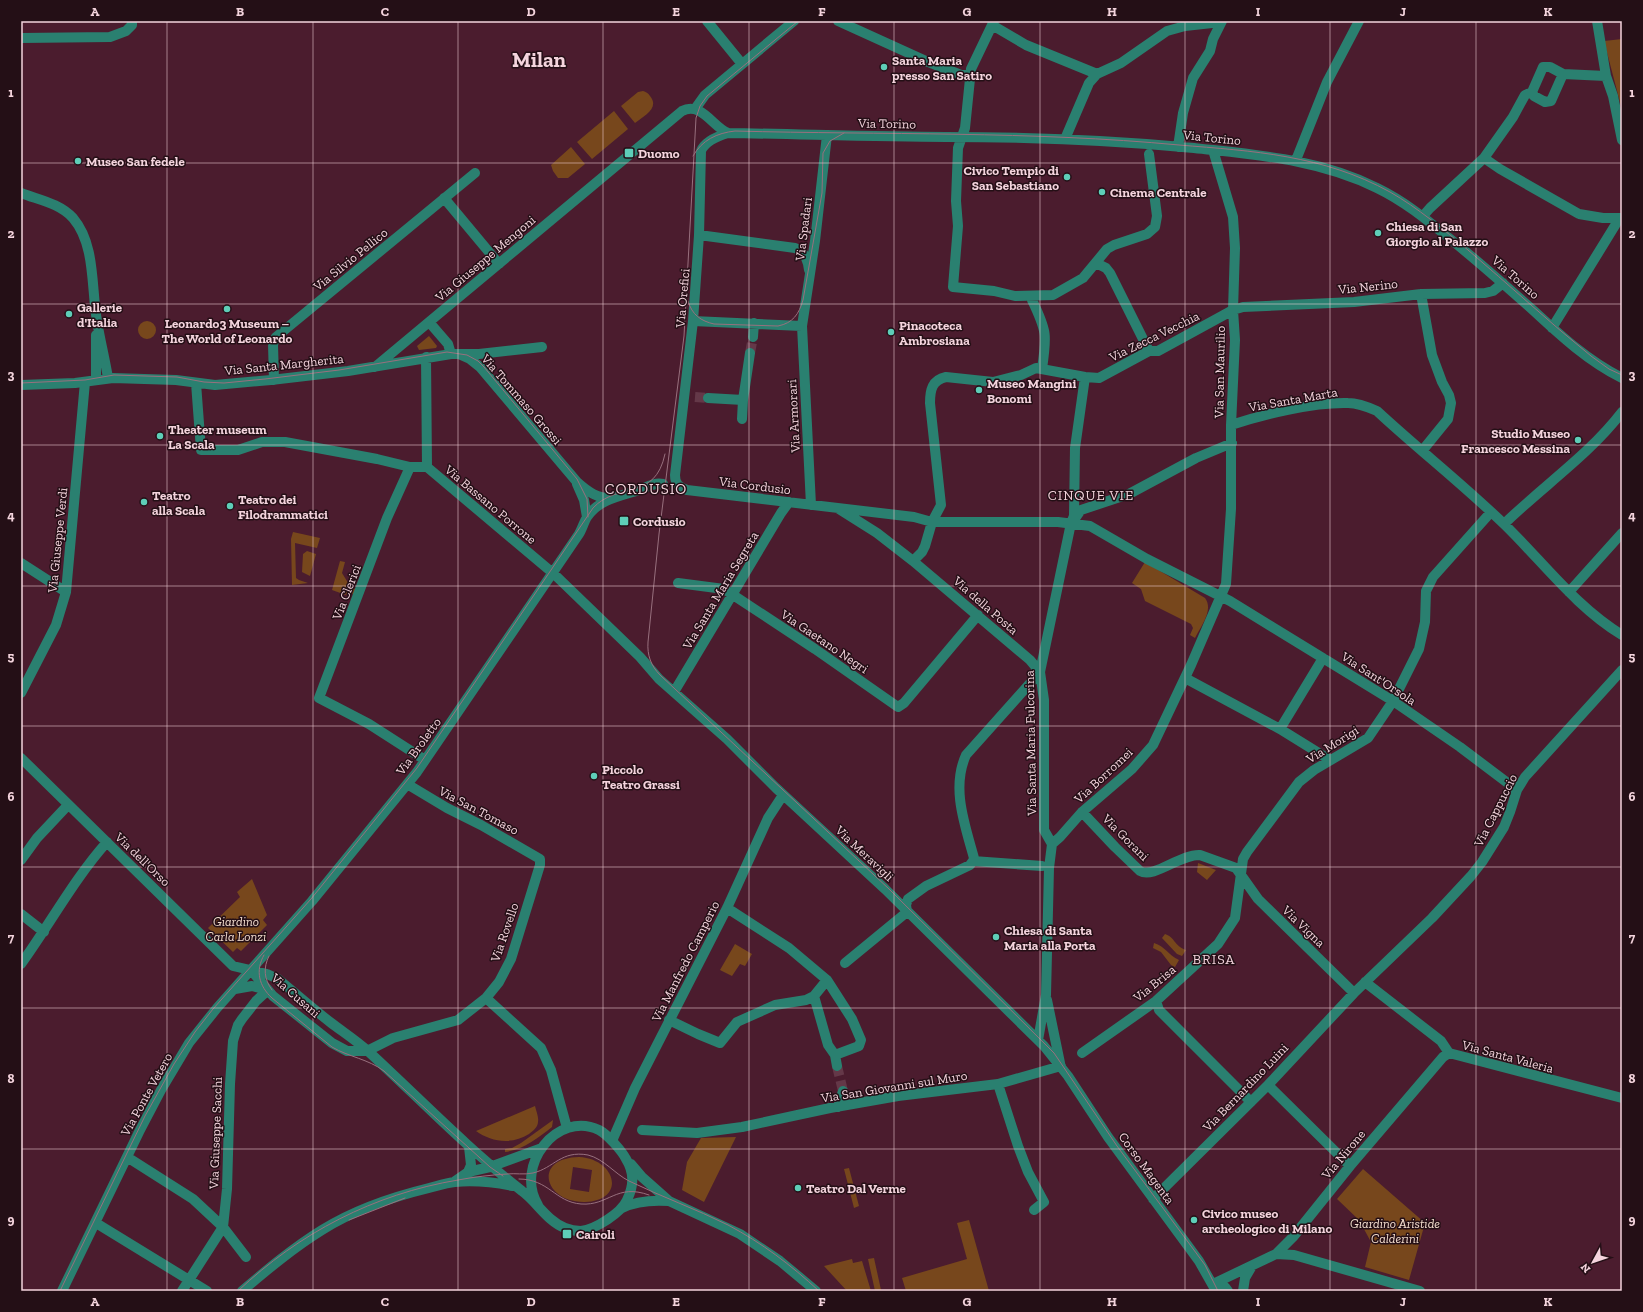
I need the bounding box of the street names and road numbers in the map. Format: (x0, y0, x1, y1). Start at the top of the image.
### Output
street label: Via Torino (857, 115, 916, 132)
street label: Via Torino (1181, 127, 1242, 148)
street label: Via Spadari (792, 196, 815, 263)
street label: Via Giuseppe Mengoni (432, 212, 539, 305)
street label: Via Silvio Pellico (309, 225, 391, 295)
street label: Via Torino (1488, 252, 1543, 302)
street label: Via Orefici (672, 268, 693, 329)
street label: Via Nerino (1337, 276, 1399, 297)
street label: Via Zecca Vecchia (1106, 308, 1202, 365)
street label: Via San Maurilio (1211, 325, 1228, 419)
street label: Via Tommaso Grossi (478, 350, 565, 448)
street label: Via Santa Margherita (223, 351, 345, 378)
street label: Via Armorari (784, 379, 803, 454)
street label: Via Santa Marta (1247, 384, 1339, 415)
street label: Via Bassano Porrone (441, 461, 540, 547)
street label: Via Cordusio (717, 474, 792, 497)
street label: Via Giuseppe Verdi (44, 486, 71, 594)
street label: Via Santa Maria Segreta (679, 528, 762, 653)
street label: Via Clerici (329, 562, 364, 623)
street label: Via della Posta (949, 572, 1022, 638)
street label: Via Gaetano Negri (777, 606, 872, 676)
street label: Via Sant'Orsola (1338, 648, 1419, 709)
street label: Via Santa Maria Fulcorina (1022, 670, 1039, 817)
street label: Via Broletto (392, 715, 444, 779)
street label: Via Morigi (1303, 722, 1361, 767)
street label: Via Borromei (1070, 744, 1136, 807)
street label: Via Cappuccio (1470, 771, 1520, 850)
street label: Via San Tomaso (435, 783, 521, 838)
street label: Via Gorani (1099, 810, 1152, 864)
street label: Via Meravigli (832, 822, 897, 884)
street label: Via dell'Orso (111, 829, 174, 890)
street label: Via Manfredo Camperio (648, 898, 723, 1025)
street label: Via Rovello (487, 900, 522, 965)
street label: Via Vigna (1279, 902, 1329, 951)
street label: Via Brisa (1129, 961, 1179, 1006)
street label: Via Cusani (267, 969, 323, 1021)
street label: Via Santa Valeria (1459, 1037, 1556, 1076)
street label: Via Bernardino Luini (1199, 1040, 1291, 1135)
street label: Via Ponte Vetero (117, 1050, 176, 1139)
street label: Via San Giovanni sul Muro (819, 1067, 969, 1106)
street label: Via Giuseppe Sacchi (206, 1076, 225, 1190)
street label: Via Nirone (1318, 1127, 1368, 1183)
street label: Corso Magenta (1115, 1129, 1178, 1208)

